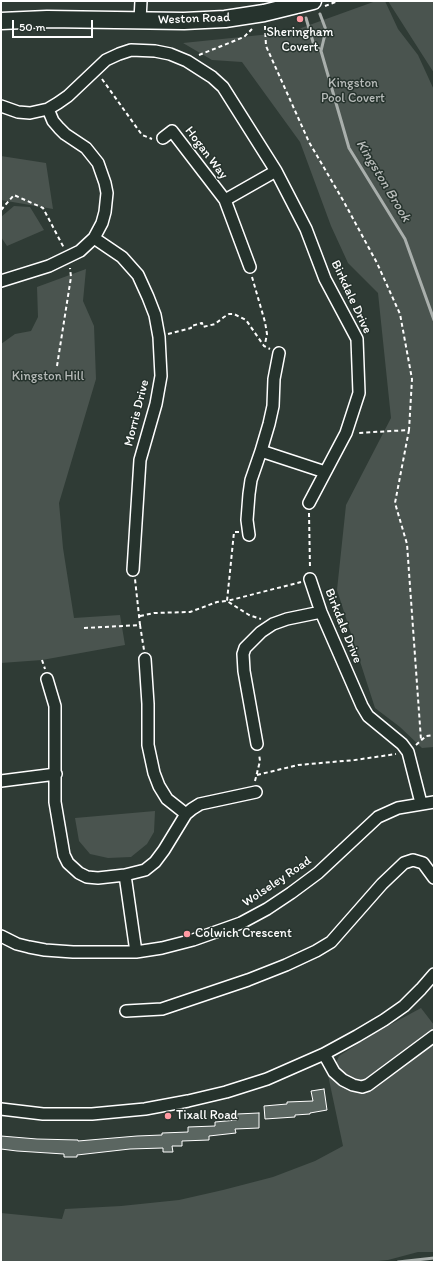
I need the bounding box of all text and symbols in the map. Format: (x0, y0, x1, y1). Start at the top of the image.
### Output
street label: Weston Road (158, 10, 230, 28)
scale bar (14, 12, 95, 38)
marker: Sheringham Covert (295, 14, 305, 24)
text: 50 m (19, 20, 45, 34)
place label: Sheringham Covert (266, 25, 334, 56)
park label: Kingston Pool Covert (321, 76, 385, 107)
street label: Hogan Way (181, 124, 231, 182)
water label: Kingston Brook (352, 137, 414, 225)
street label: Birkdale Drive (327, 258, 375, 336)
park label: Kingston Hill (12, 369, 84, 385)
street label: Morris Drive (121, 378, 153, 448)
street label: Birkdale Drive (321, 586, 365, 666)
street label: Wolseley Road (240, 853, 314, 911)
place label: Colwich Crescent (195, 926, 292, 942)
marker: Colwich Crescent (182, 929, 192, 939)
place label: Tixall Road (176, 1108, 238, 1124)
marker: Tixall Road (163, 1111, 173, 1121)

